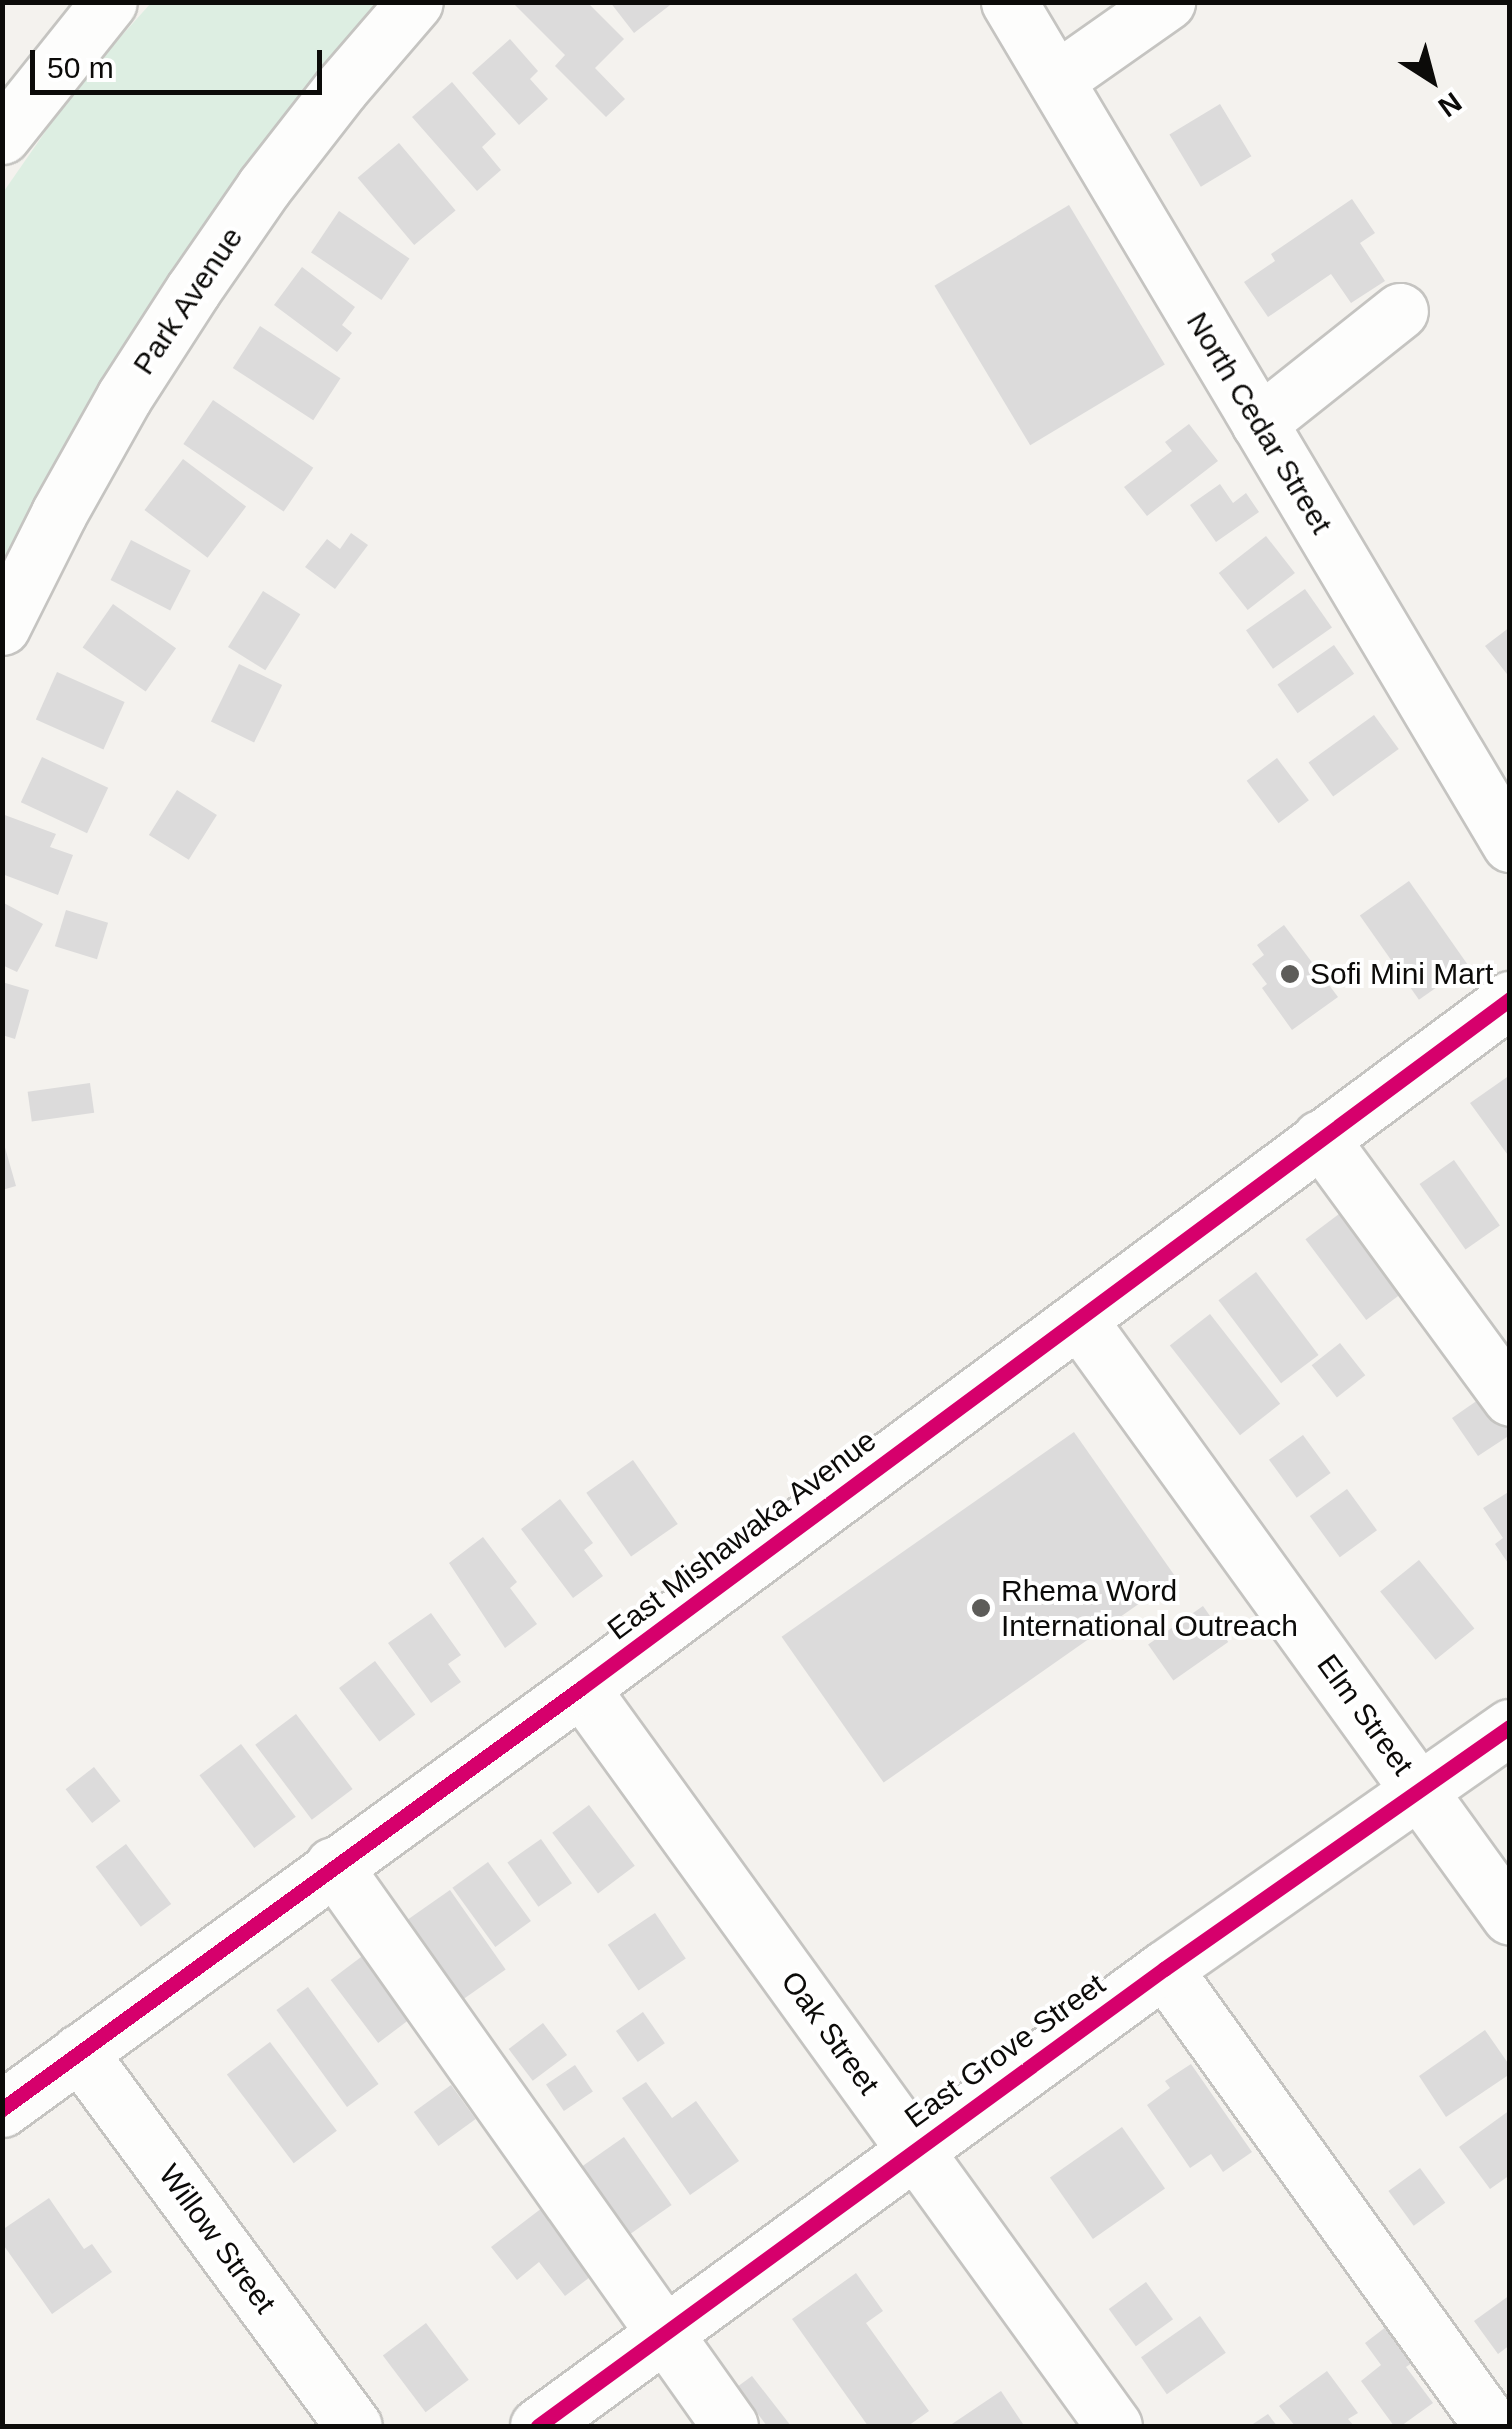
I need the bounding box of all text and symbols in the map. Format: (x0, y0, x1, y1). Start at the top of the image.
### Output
scale bar (35, 30, 328, 92)
north arrow (1382, 30, 1482, 130)
text: 50 m (47, 51, 114, 84)
text: N (1433, 86, 1467, 123)
street label: Park Avenue (125, 220, 251, 382)
street label: North Cedar Street (1179, 306, 1339, 540)
place label: Sofi Mini Mart (1310, 956, 1493, 992)
marker: Sofi Mini Mart (1279, 963, 1301, 985)
street label: East Mishawaka Avenue (600, 1422, 884, 1648)
place label: Rhema Word International Outreach (1001, 1573, 1298, 1644)
marker: Rhema Word International Outreach (970, 1597, 992, 1619)
street label: Elm Street (1309, 1648, 1421, 1782)
street label: Oak Street (773, 1964, 887, 2102)
street label: East Grove Street (898, 1966, 1112, 2136)
street label: Willow Street (151, 2158, 283, 2320)

